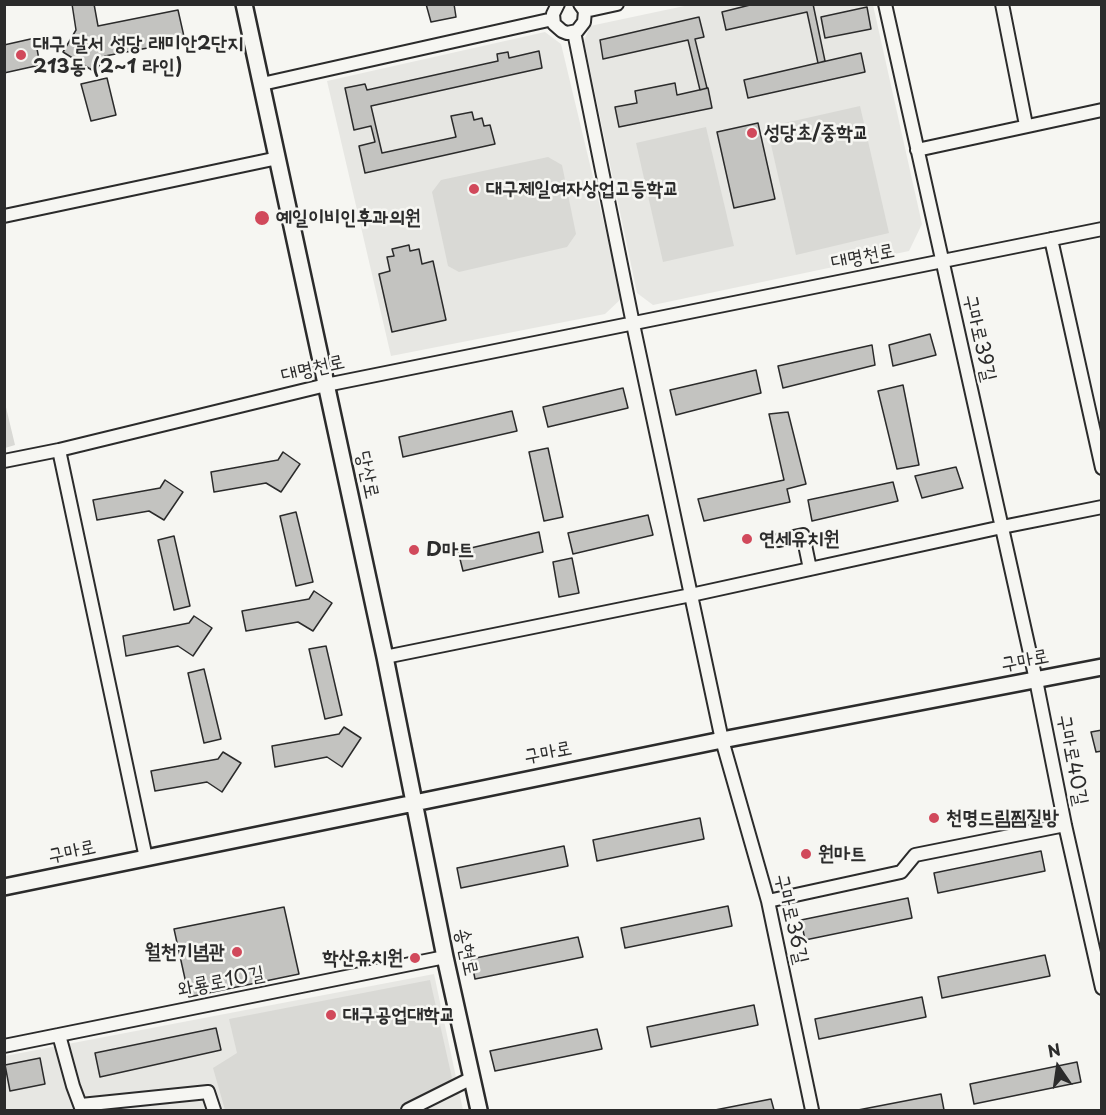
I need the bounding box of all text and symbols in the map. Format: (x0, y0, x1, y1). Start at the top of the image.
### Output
place label: 대구 달서 성당 래미안2단지 213동 (2~1 라인) (33, 32, 243, 79)
marker: 대구 달서 성당 래미안2단지 213동 (2~1 라인) (14, 48, 28, 62)
place label: 성당초/중학교 (764, 121, 869, 145)
marker: 성당초/중학교 (745, 126, 759, 140)
place label: 대구제일여자상업고등학교 (486, 177, 679, 201)
marker: 대구제일여자상업고등학교 (467, 182, 481, 196)
place label: 예일이비인후과의원 (276, 206, 421, 230)
marker: 예일이비인후과의원 (253, 209, 271, 227)
street label: 대명천로 (829, 239, 897, 275)
street label: 구마로39길 (957, 292, 1001, 384)
street label: 대명천로 (279, 350, 347, 388)
street label: 당산로 (350, 449, 384, 501)
place label: 연세유치원 (759, 527, 839, 551)
marker: 연세유치원 (740, 532, 754, 546)
place label: D마트 (426, 538, 474, 562)
marker: D마트 (407, 543, 421, 557)
street label: 구마로 (999, 645, 1051, 677)
street label: 구마로40길 (1051, 712, 1093, 808)
street label: 구마로 (522, 737, 574, 769)
place label: 천명드림찜질방 (946, 806, 1059, 830)
marker: 천명드림찜질방 (927, 811, 941, 825)
street label: 구마로 (46, 835, 98, 869)
place label: 원마트 (818, 842, 866, 866)
marker: 원마트 (799, 847, 813, 861)
street label: 구마로36길 (769, 872, 813, 966)
street label: 송현로 (449, 926, 483, 978)
place label: 월천기념관 (145, 940, 225, 964)
marker: 월천기념관 (230, 945, 244, 959)
place label: 학산유치원 (323, 946, 403, 970)
marker: 학산유치원 (408, 951, 422, 965)
street label: 와룡로10길 (176, 962, 266, 1002)
place label: 대구공업대학교 (343, 1003, 456, 1027)
marker: 대구공업대학교 (324, 1008, 338, 1022)
text: N (1045, 1036, 1063, 1063)
north arrow (1028, 1037, 1088, 1097)

